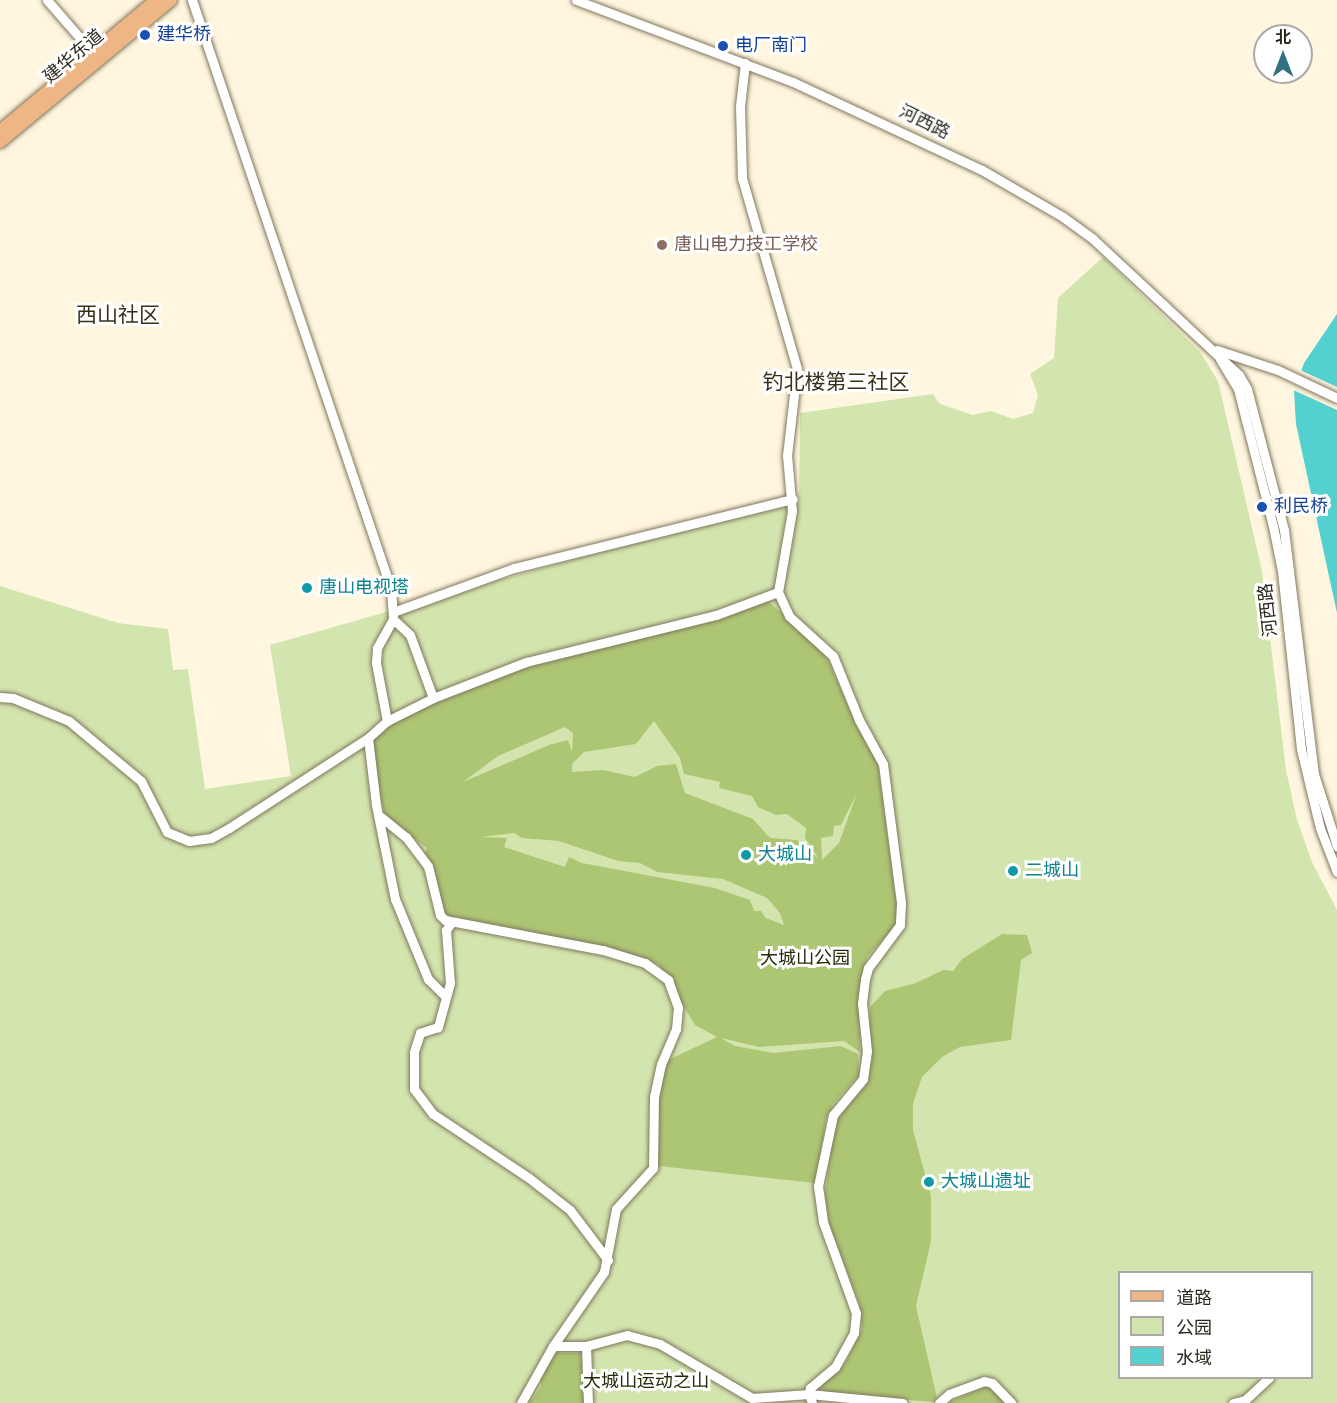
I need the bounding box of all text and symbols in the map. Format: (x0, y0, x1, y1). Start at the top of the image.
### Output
place label: 建华桥 (157, 24, 211, 46)
north arrow (1253, 24, 1313, 84)
street label: 建华东道 (39, 26, 109, 88)
marker: 建华桥 (138, 28, 152, 42)
text: 北 (1275, 30, 1291, 46)
place label: 电厂南门 (735, 35, 807, 57)
marker: 电厂南门 (716, 39, 730, 53)
street label: 河西路 (895, 101, 953, 145)
place label: 唐山电力技工学校 (674, 234, 818, 256)
marker: 唐山电力技工学校 (655, 238, 669, 252)
district label: 西山社区 (76, 303, 160, 329)
district label: 钓北楼第三社区 (763, 370, 909, 396)
place label: 利民桥 (1274, 496, 1328, 518)
marker: 利民桥 (1255, 500, 1269, 514)
place label: 唐山电视塔 (319, 577, 409, 599)
marker: 唐山电视塔 (300, 581, 314, 595)
street label: 河西路 (1255, 582, 1283, 638)
place label: 大城山 (758, 844, 812, 866)
marker: 大城山 (739, 848, 753, 862)
place label: 二城山 (1025, 860, 1079, 882)
marker: 二城山 (1006, 864, 1020, 878)
park label: 大城山公园 (760, 948, 850, 970)
place label: 大城山遗址 (941, 1171, 1031, 1193)
marker: 大城山遗址 (922, 1175, 936, 1189)
legend (1118, 1271, 1313, 1379)
text: 道路 (1176, 1290, 1212, 1308)
text: 公园 (1176, 1320, 1212, 1338)
text: 水域 (1176, 1350, 1212, 1368)
park label: 大城山运动之山 (583, 1371, 709, 1393)

